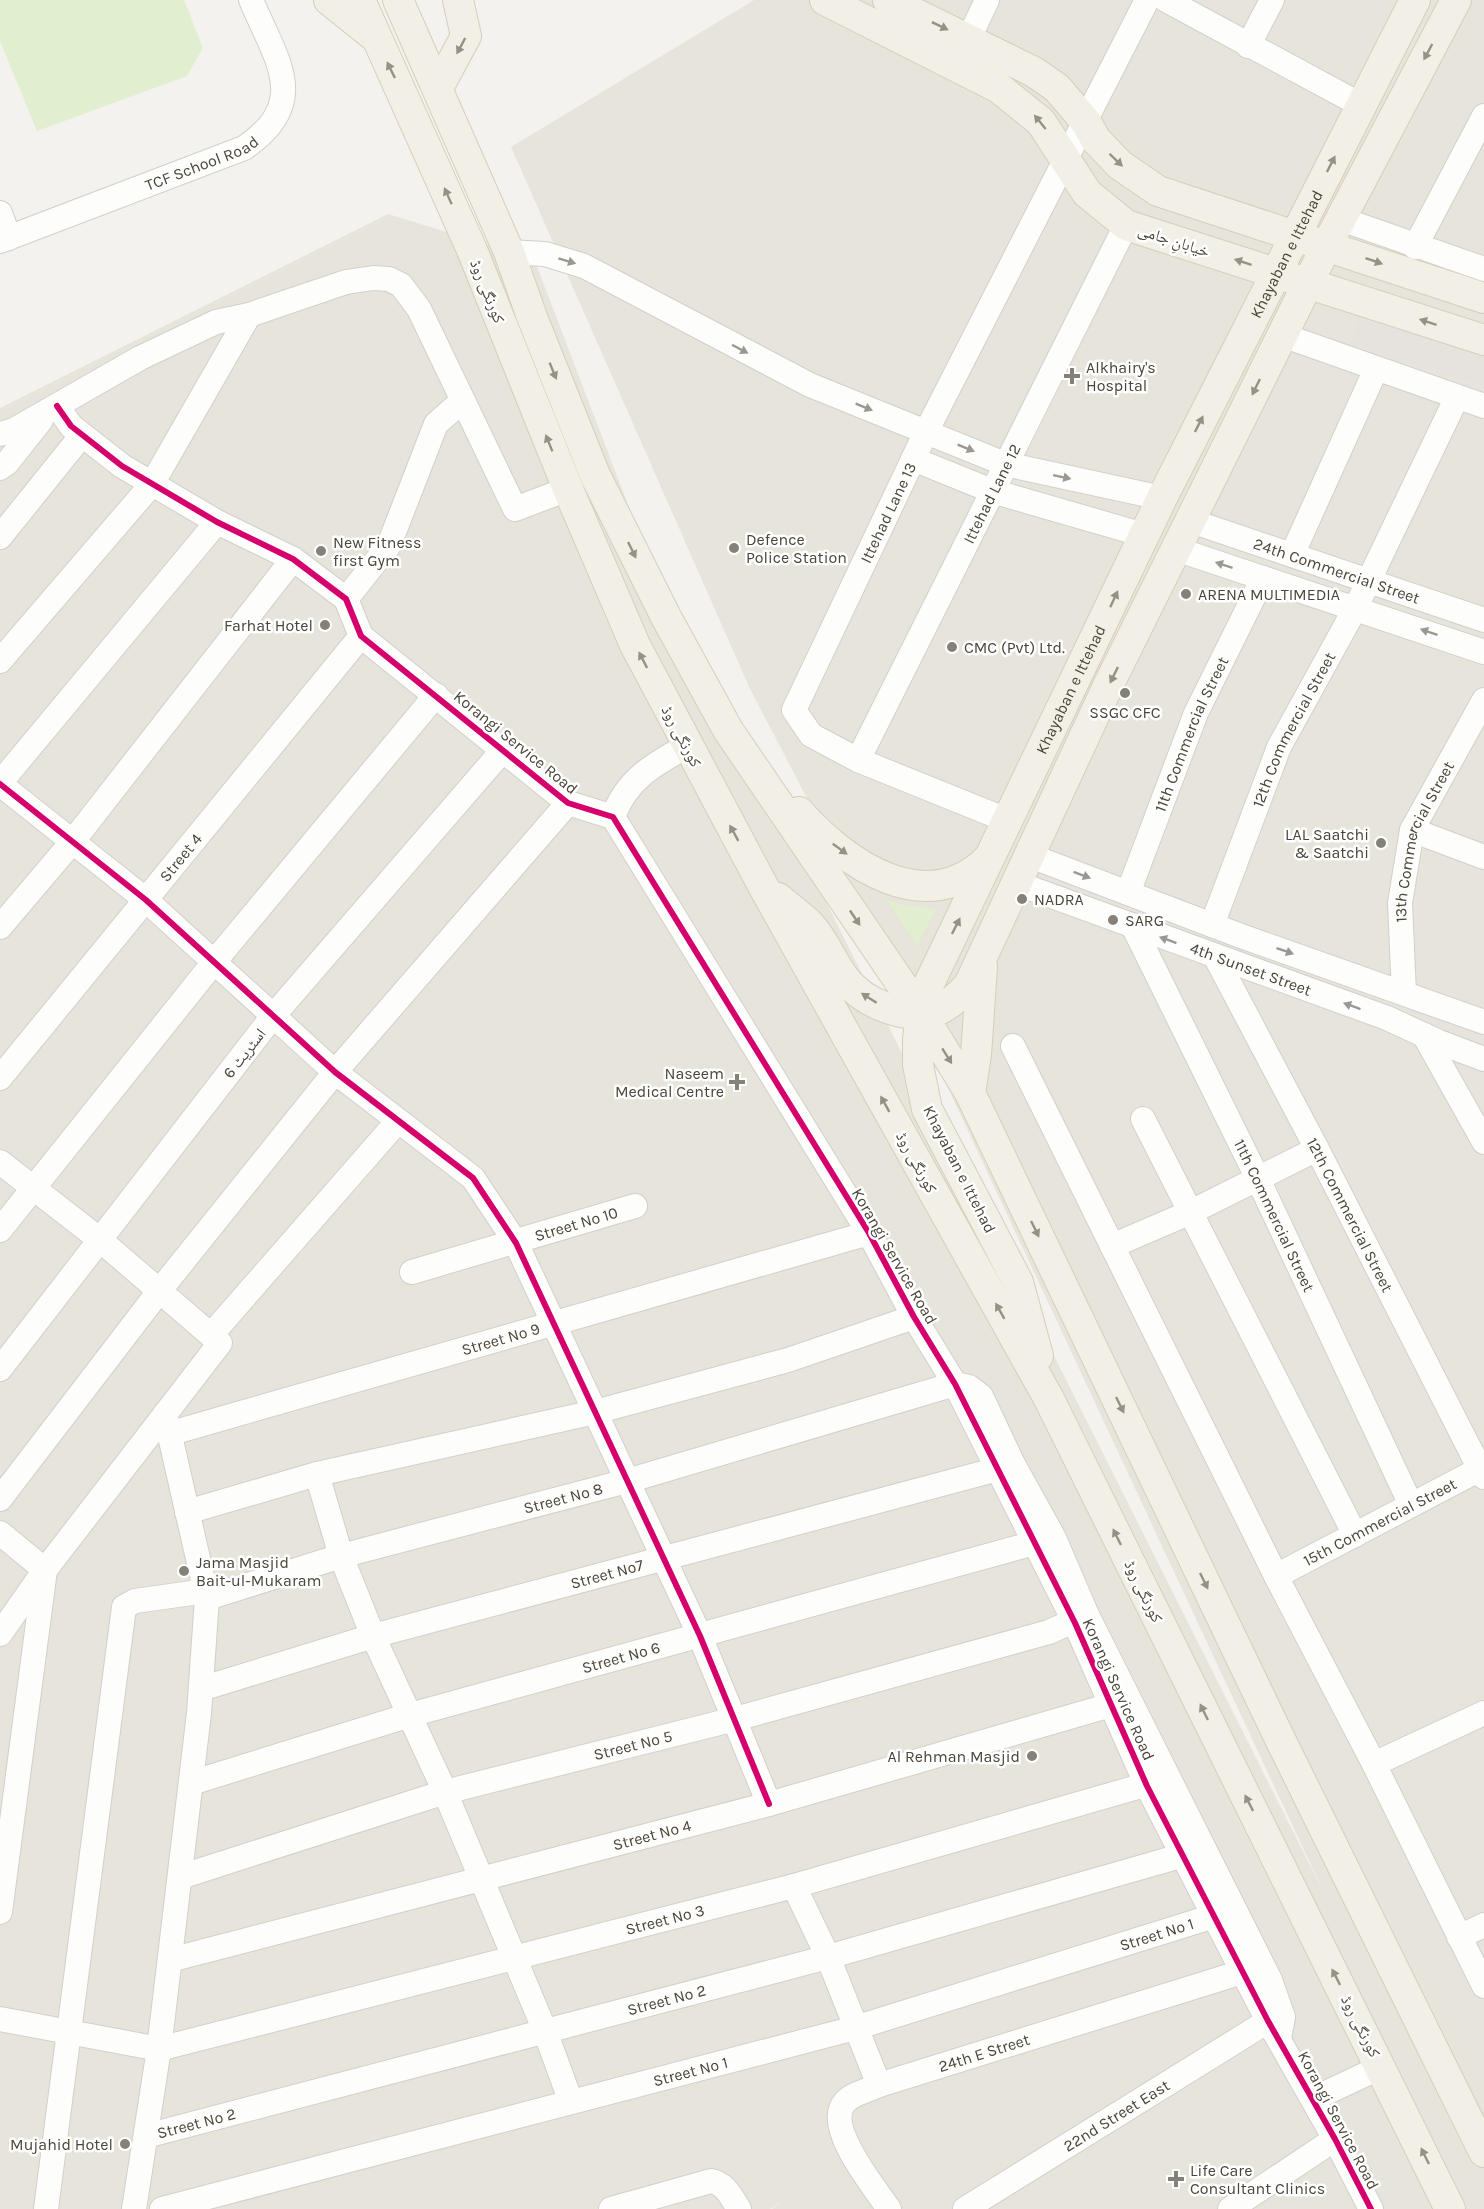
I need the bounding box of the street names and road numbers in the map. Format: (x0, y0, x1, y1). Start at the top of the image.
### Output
street label: TCF School Road (142, 132, 262, 195)
street label: Khayaban e Ittehad (1246, 187, 1327, 321)
street label: خیابانِ جامی (1135, 220, 1212, 264)
street label: کورنگی روڈ (465, 257, 509, 327)
street label: Ittehad Lane 12 (959, 441, 1025, 547)
street label: Ittehad Lane 13 (856, 459, 920, 566)
street label: 24th Commercial Street (1251, 534, 1422, 608)
street label: Khayaban e Ittehad (1032, 622, 1110, 757)
street label: 12th Commercial Street (1248, 649, 1339, 810)
street label: 11th Commercial Street (1151, 654, 1232, 815)
street label: Korangi Service Road (450, 687, 581, 798)
street label: کورنگی روڈ (657, 702, 706, 771)
street label: 13th Commercial Street (1391, 758, 1458, 923)
street label: Street 4 (155, 830, 206, 886)
street label: 4th Sunset Street (1187, 938, 1314, 1000)
street label: اسٹریٹ 6 (219, 1025, 270, 1082)
street label: Khayaban e Ittehad (919, 1102, 1000, 1236)
street label: کورنگی روڈ (891, 1128, 941, 1197)
street label: 12th Commercial Street (1303, 1134, 1397, 1295)
street label: 11th Commercial Street (1230, 1136, 1319, 1295)
street label: Korangi Service Road (848, 1185, 941, 1328)
street label: Street No 10 (532, 1203, 620, 1245)
street label: Street No 9 (459, 1319, 542, 1359)
street label: 15th Commercial Street (1300, 1474, 1460, 1570)
street label: Street No 8 (522, 1479, 605, 1518)
street label: Street No7 (568, 1555, 646, 1593)
street label: کورنگی روڈ (1119, 1557, 1167, 1626)
street label: Korangi Service Road (1079, 1615, 1159, 1763)
street label: Street No 6 (580, 1638, 662, 1677)
street label: Street No 5 (592, 1726, 674, 1764)
street label: Street No 4 (611, 1816, 693, 1854)
street label: Street No 3 (623, 1900, 706, 1939)
street label: Street No 1 (1117, 1914, 1196, 1955)
street label: Street No 2 (625, 1980, 708, 2019)
street label: کورنگی روڈ (1336, 1992, 1384, 2061)
street label: 24th E Street (936, 2030, 1032, 2076)
street label: Korangi Service Road (1294, 2048, 1383, 2193)
street label: Street No 1 (651, 2053, 730, 2090)
street label: 22nd Street East (1060, 2075, 1173, 2156)
street label: Street No 2 (155, 2104, 238, 2143)

